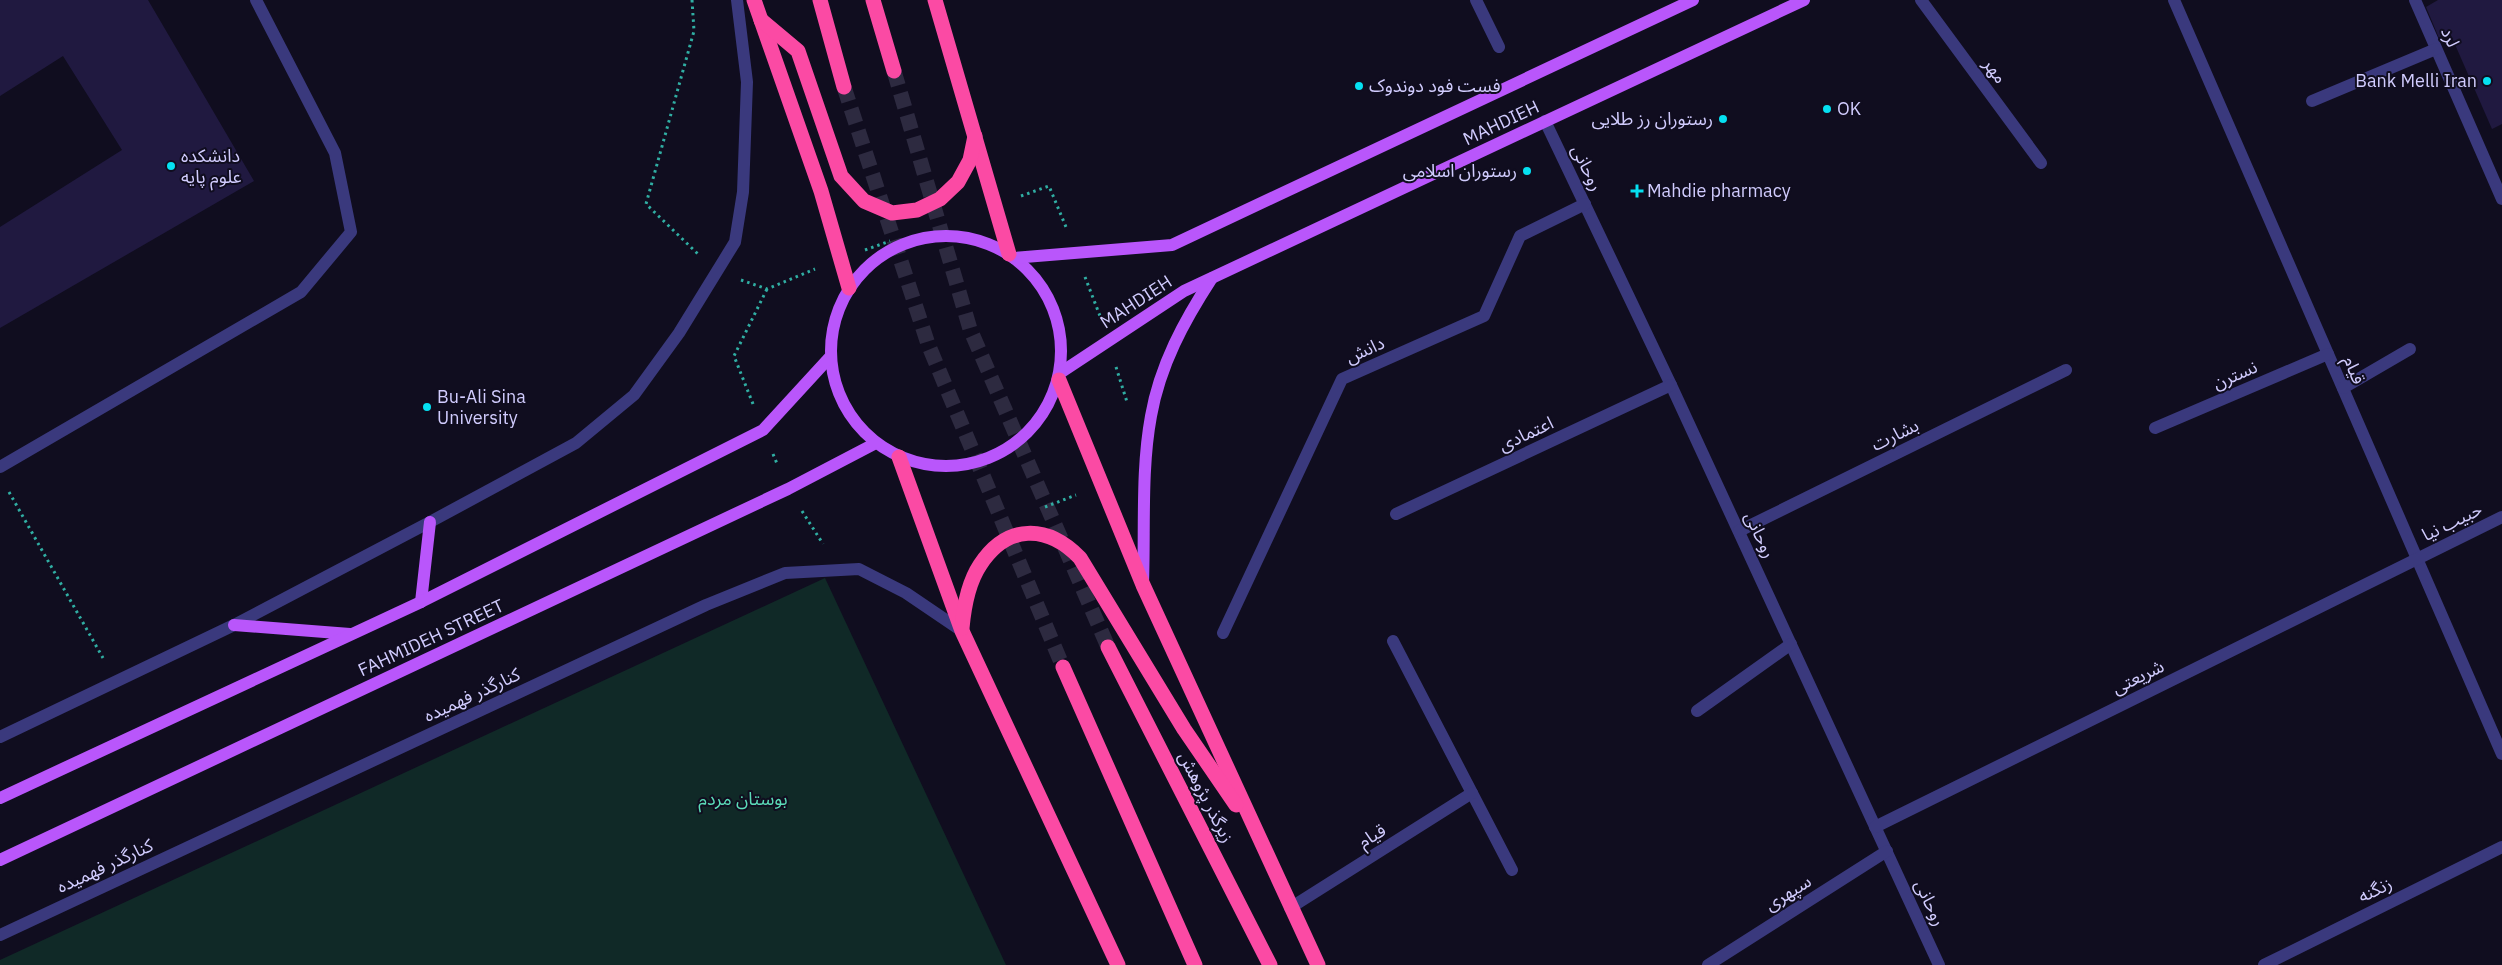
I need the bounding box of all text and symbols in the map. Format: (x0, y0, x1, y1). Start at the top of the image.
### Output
street label: لرد (2436, 23, 2465, 51)
street label: مهر (1978, 53, 2012, 88)
place label: Bank Melli Iran (2355, 69, 2477, 92)
place label: فست فود دوندوک (1369, 74, 1501, 97)
marker: Bank Melli Iran (2481, 75, 2493, 87)
marker: فست فود دوندوک (1353, 80, 1365, 92)
street label: MAHDIEH (1459, 95, 1543, 150)
place label: OK (1837, 97, 1862, 120)
marker: OK (1821, 103, 1833, 115)
place label: رستوران رز طلایی (1592, 107, 1713, 130)
marker: رستوران رز طلایی (1717, 113, 1729, 125)
street label: روحانی (1566, 141, 1608, 195)
place label: دانشکده علوم پایه (181, 144, 242, 191)
place label: رستوران اسلامی (1403, 159, 1517, 182)
marker: دانشکده علوم پایه (165, 160, 177, 172)
marker: رستوران اسلامی (1521, 165, 1533, 177)
place label: Mahdie pharmacy (1647, 179, 1791, 202)
marker: Mahdie pharmacy (1631, 185, 1643, 197)
street label: MAHDIEH (1095, 270, 1176, 333)
street label: دانش (1342, 331, 1388, 368)
street label: قیام (2335, 352, 2371, 389)
street label: نسترن (2209, 355, 2261, 394)
place label: Bu-Ali Sina University (437, 385, 526, 429)
marker: Bu-Ali Sina University (421, 401, 433, 413)
street label: اعتمادی (1495, 411, 1557, 456)
street label: بشارت (1867, 413, 1922, 456)
street label: حبیب نیا (2418, 497, 2486, 546)
street label: روحانی (1740, 508, 1781, 562)
street label: FAHMIDEH STREET (354, 594, 507, 681)
street label: شریعتی (2108, 654, 2168, 699)
street label: کنارگذر فهمیده (420, 662, 524, 727)
street label: زیرگذر پژوهش (1173, 747, 1239, 846)
park label: بوستان مردم (698, 787, 788, 813)
street label: قیام (1353, 818, 1392, 855)
street label: کنارگذر فهمیده (53, 833, 157, 898)
street label: سپهری (1760, 869, 1815, 916)
street label: زنگنه (2354, 872, 2396, 908)
street label: روحانی (1910, 876, 1951, 930)

